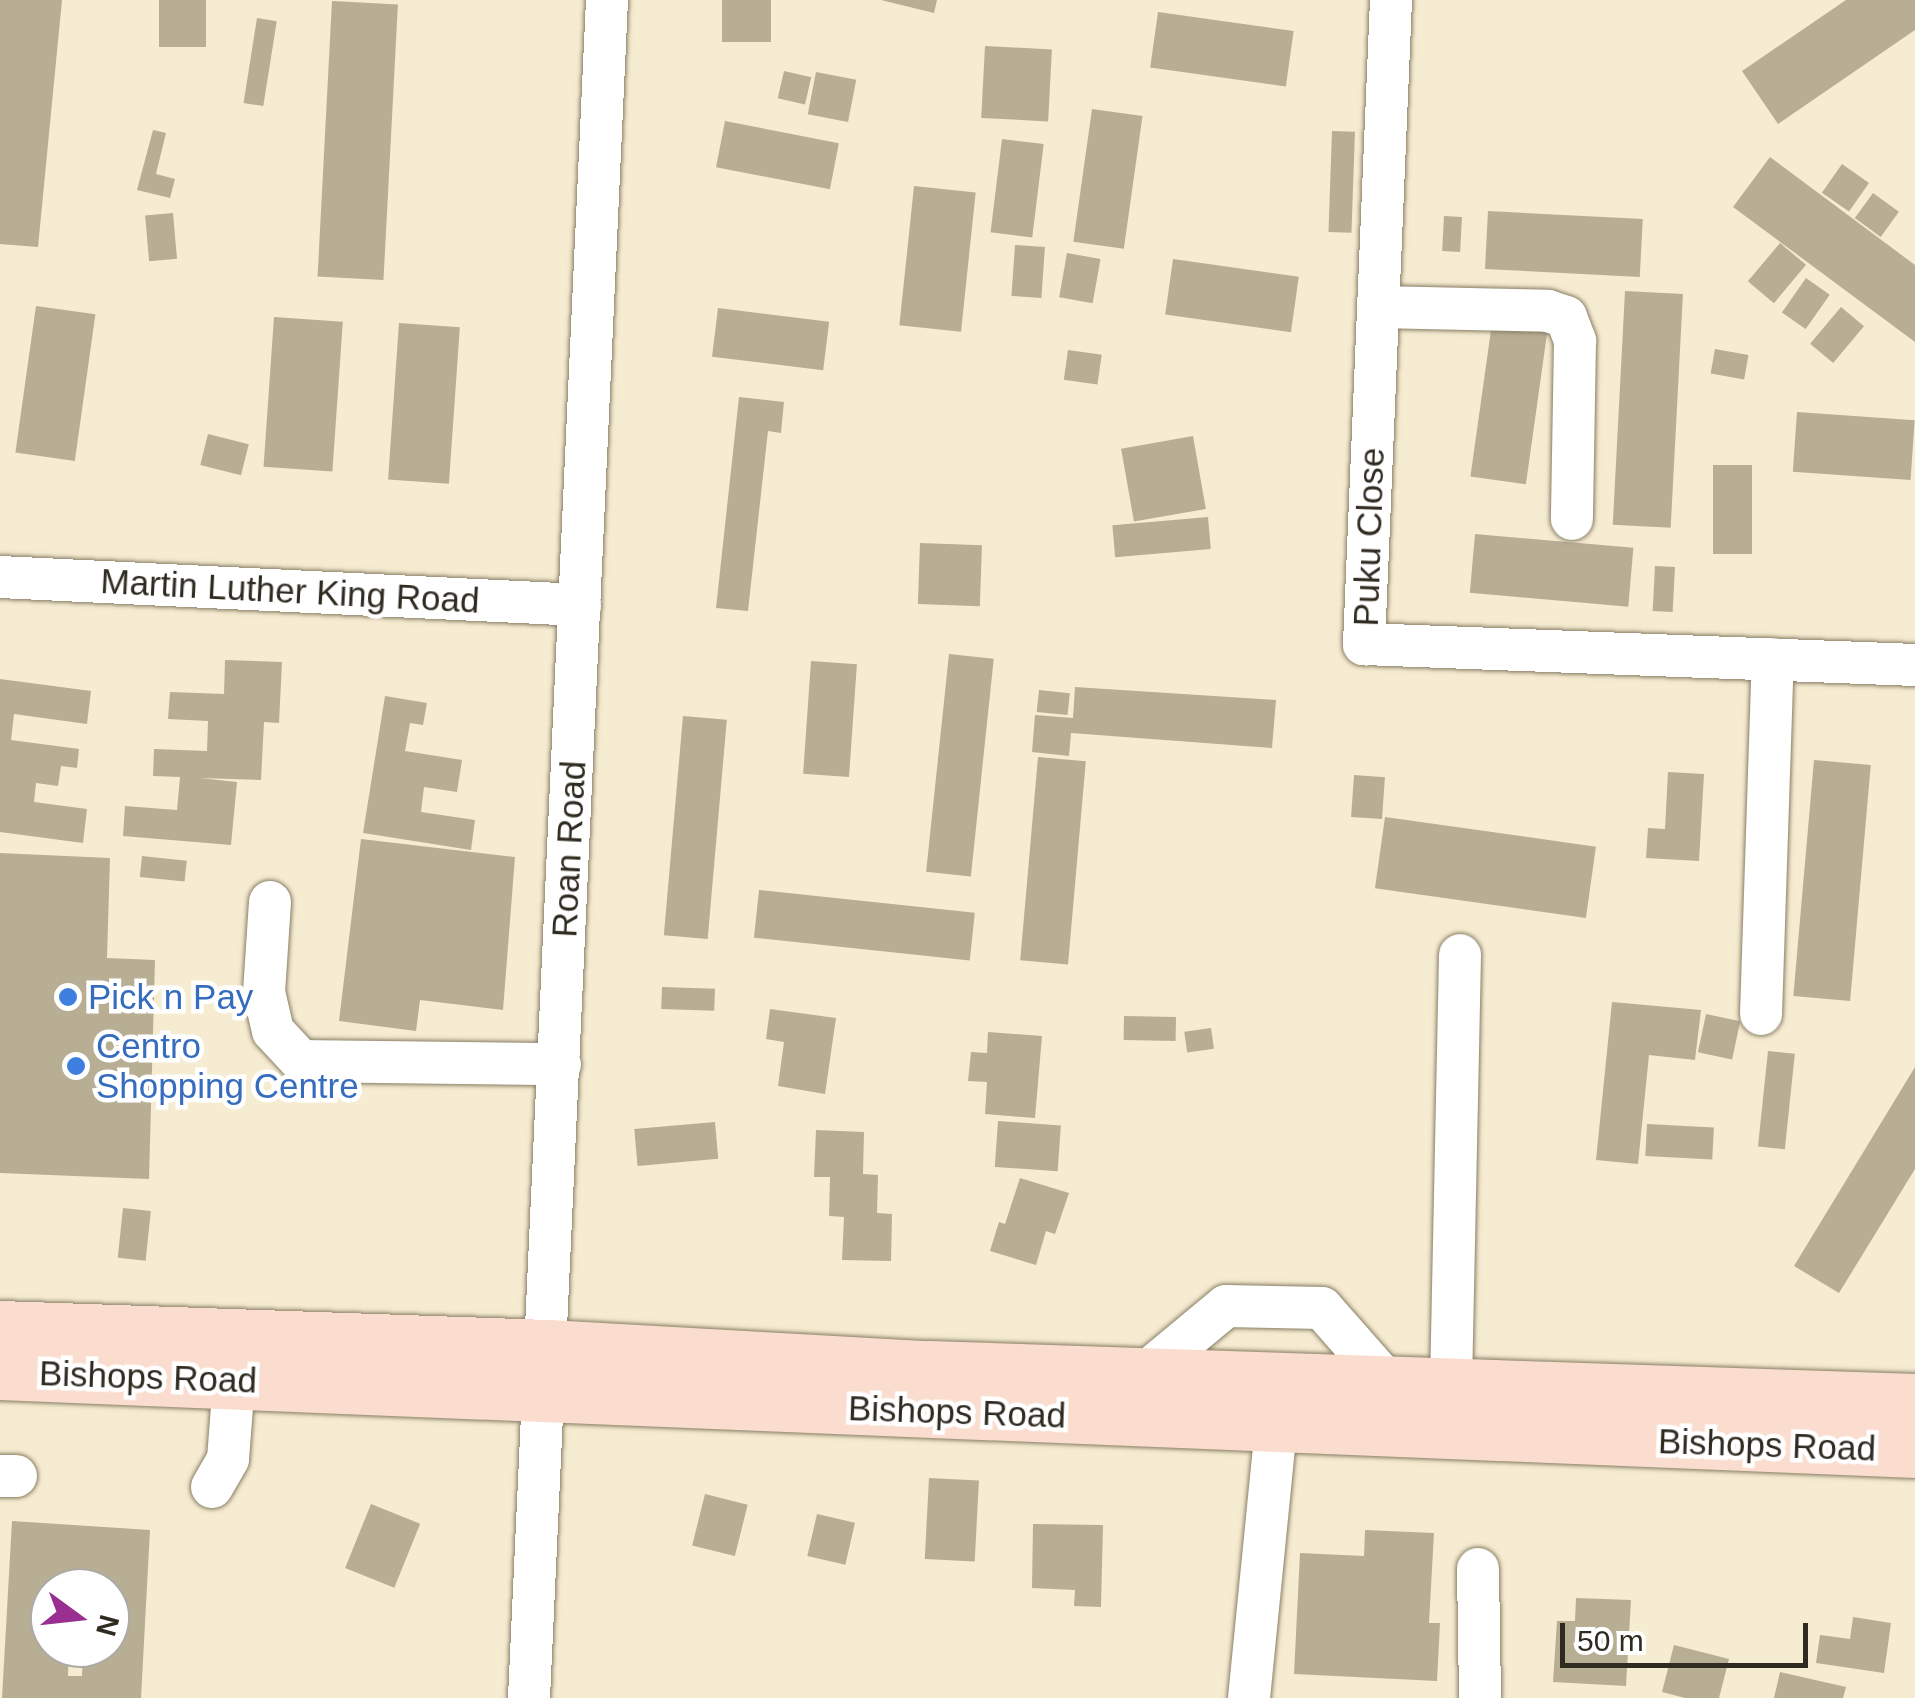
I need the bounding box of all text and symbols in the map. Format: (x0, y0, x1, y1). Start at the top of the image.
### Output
street label: Puku Close (1345, 447, 1393, 627)
street label: Martin Luther King Road (99, 560, 481, 622)
street label: Roan Road (543, 759, 595, 939)
place label: Pick n Pay (88, 976, 253, 1018)
marker: Pick n Pay (57, 986, 79, 1008)
place label: Centro Shopping Centre (96, 1025, 359, 1107)
marker: Centro Shopping Centre (65, 1055, 87, 1077)
street label: Bishops Road (38, 1352, 258, 1402)
street label: Bishops Road (847, 1387, 1067, 1437)
street label: Bishops Road (1657, 1420, 1877, 1470)
north arrow (30, 1568, 130, 1668)
scale bar (1565, 1603, 1812, 1665)
text: N (90, 1612, 125, 1639)
text: 50 m (1577, 1624, 1644, 1657)

